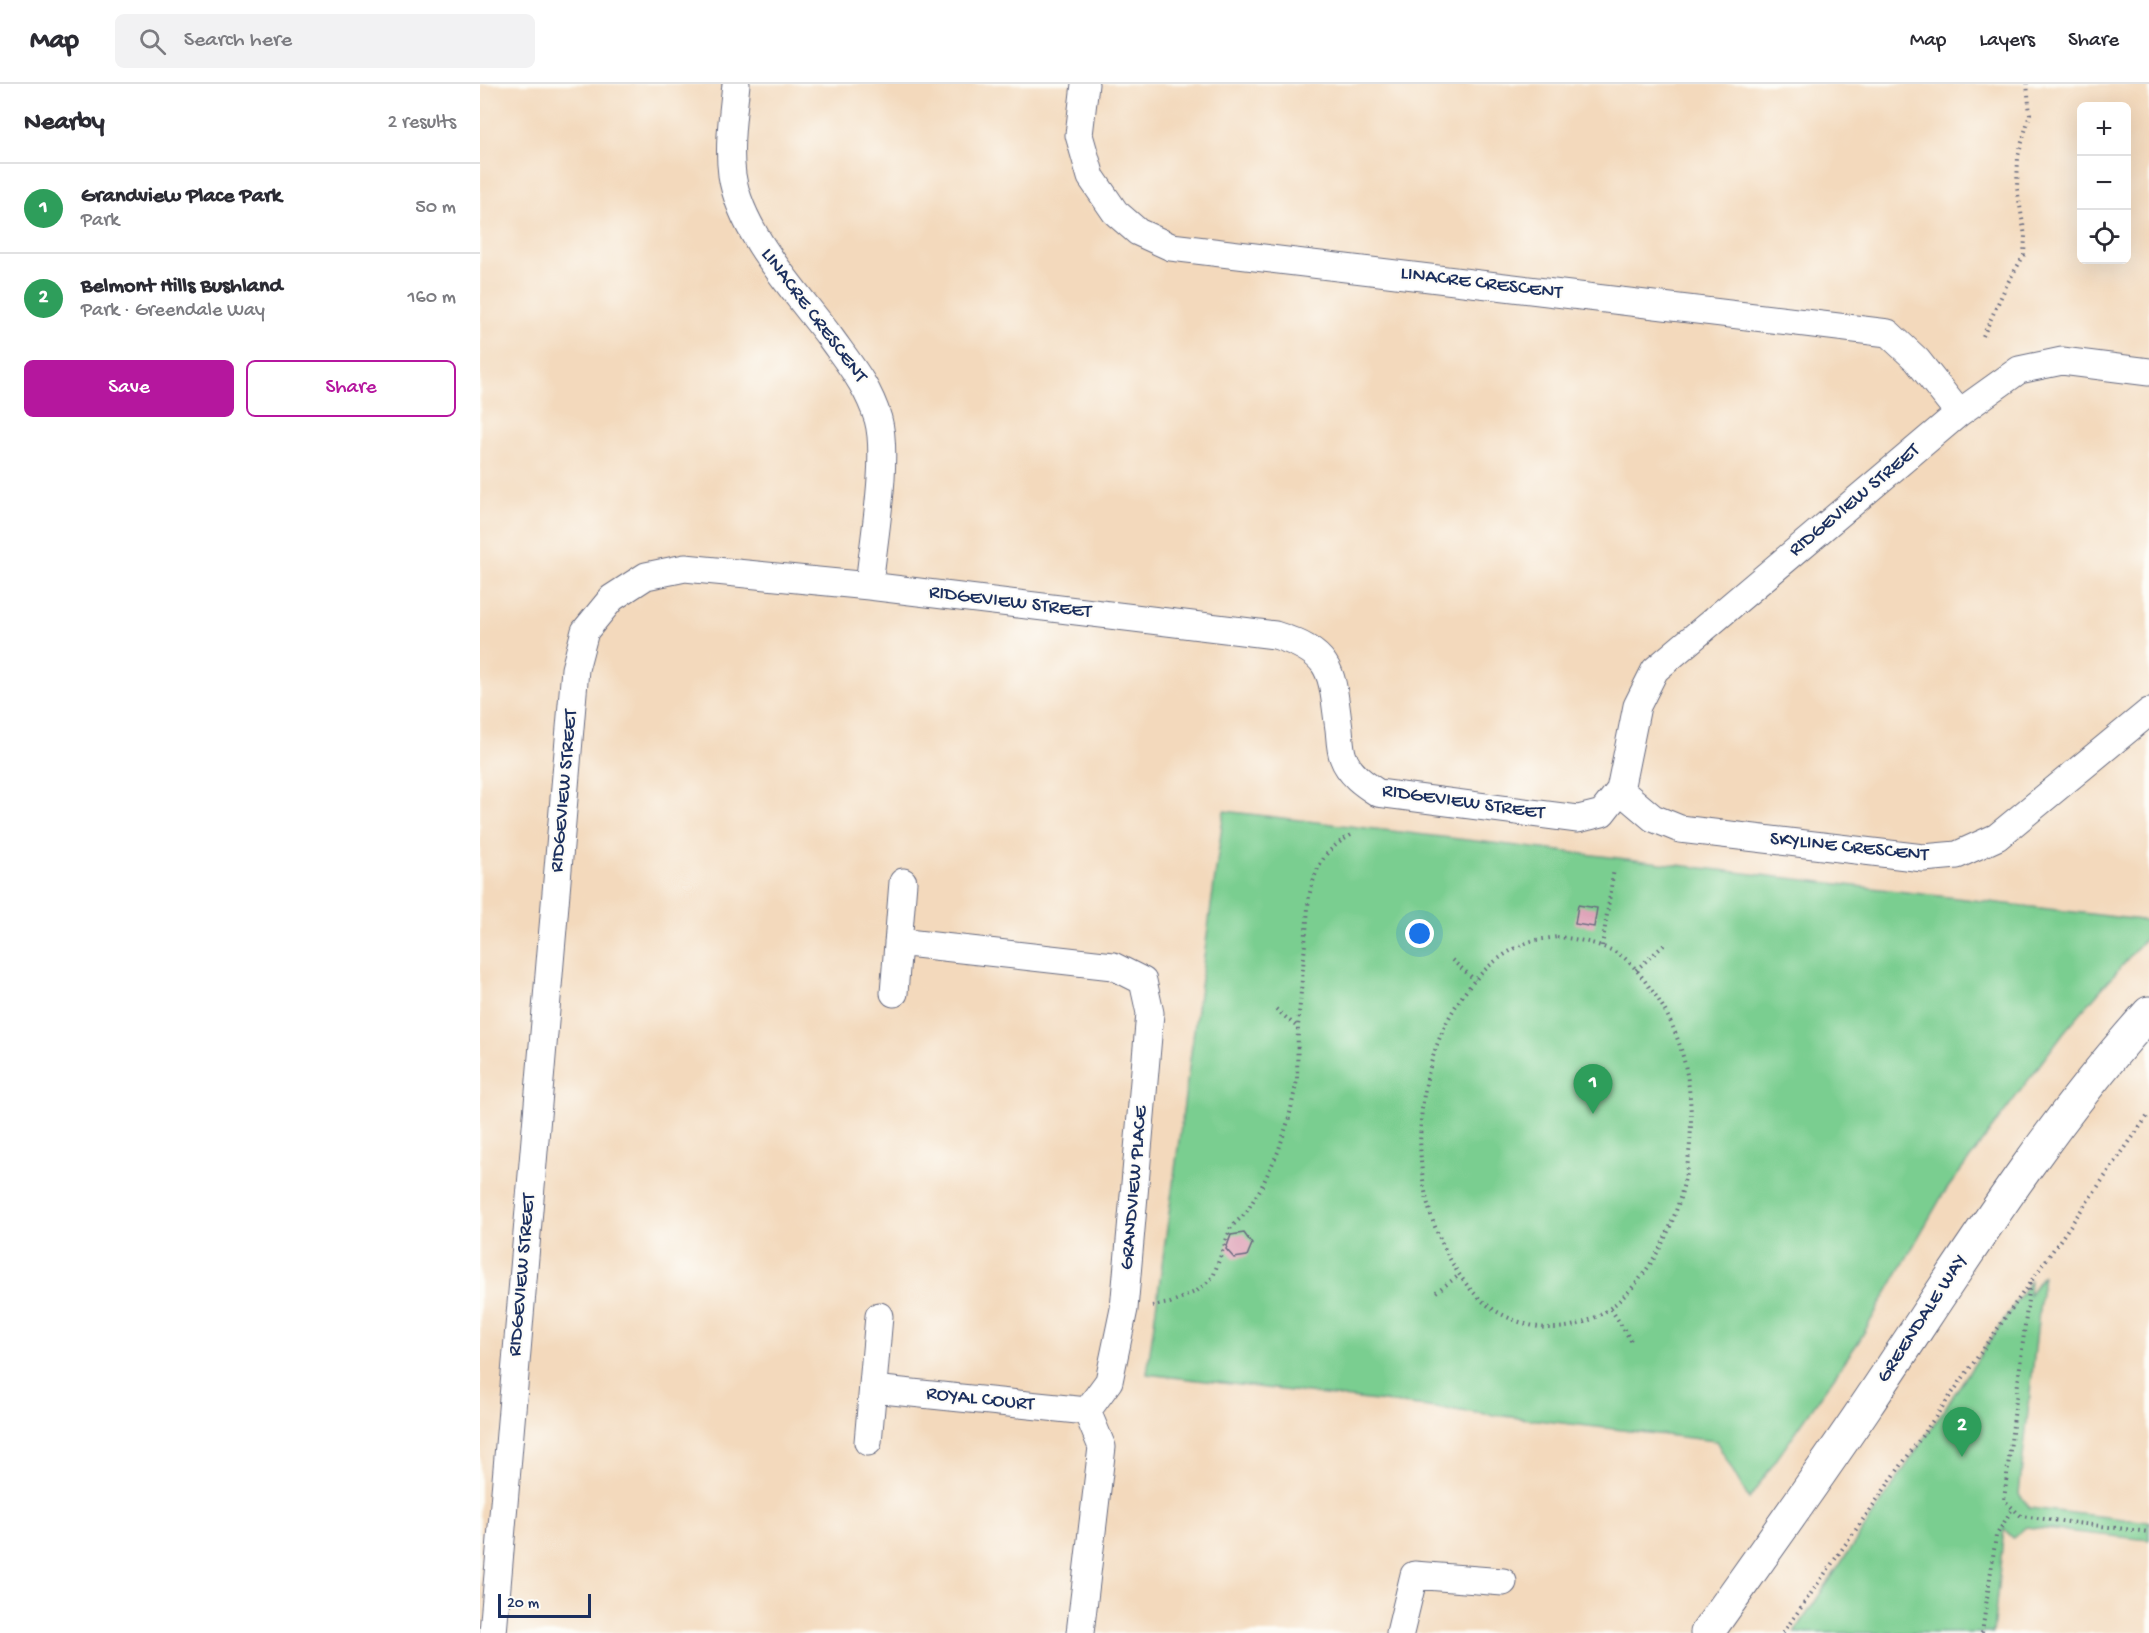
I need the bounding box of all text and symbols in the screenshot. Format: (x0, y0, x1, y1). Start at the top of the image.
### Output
search box (115, 14, 535, 68)
text: Map (30, 25, 79, 58)
icon: search (136, 25, 169, 58)
text: Search here (184, 28, 292, 54)
text: Map (1910, 29, 1946, 54)
text: Layers (1979, 29, 2035, 54)
text: Share (2068, 29, 2119, 54)
map controls (2077, 102, 2131, 264)
button: + (2077, 102, 2131, 156)
text: Nearby (24, 108, 105, 139)
text: 2 results (387, 112, 456, 135)
button: − (2077, 156, 2131, 210)
text: Grandview Place Park (81, 184, 282, 210)
text: 1 (39, 197, 48, 220)
text: 50 m (415, 197, 456, 220)
text: Park (81, 210, 119, 233)
button: locate (2077, 210, 2131, 264)
street label: LINACRE CRESCENT (755, 244, 872, 389)
street label: LINACRE CRESCENT (1399, 263, 1564, 305)
text: Belmont Hills Bushland (81, 274, 282, 300)
text: 2 (39, 287, 48, 310)
text: 160 m (407, 287, 456, 310)
text: Park · Greendale Way (81, 300, 265, 323)
button: Save (24, 360, 234, 417)
button: Share (246, 360, 456, 417)
street label: RIDGEVIEW STREET (1785, 439, 1926, 562)
street label: RIDGEVIEW STREET (927, 582, 1094, 625)
street label: RIDGEVIEW STREET (546, 707, 584, 873)
street label: RIDGEVIEW STREET (1380, 780, 1547, 826)
street label: SKYLINE CRESCENT (1769, 828, 1931, 868)
your location (1405, 919, 1434, 948)
pin: 1 (1574, 1064, 1612, 1114)
street label: GRANDVIEW PLACE (1116, 1103, 1154, 1271)
street label: RIDGEVIEW STREET (504, 1191, 542, 1357)
street label: GREENDALE WAY (1873, 1250, 1973, 1388)
street label: ROYAL COURT (925, 1383, 1036, 1417)
pin: 2 (1942, 1408, 1982, 1457)
scale bar (498, 1591, 591, 1618)
text: 20 m (507, 1595, 539, 1614)

